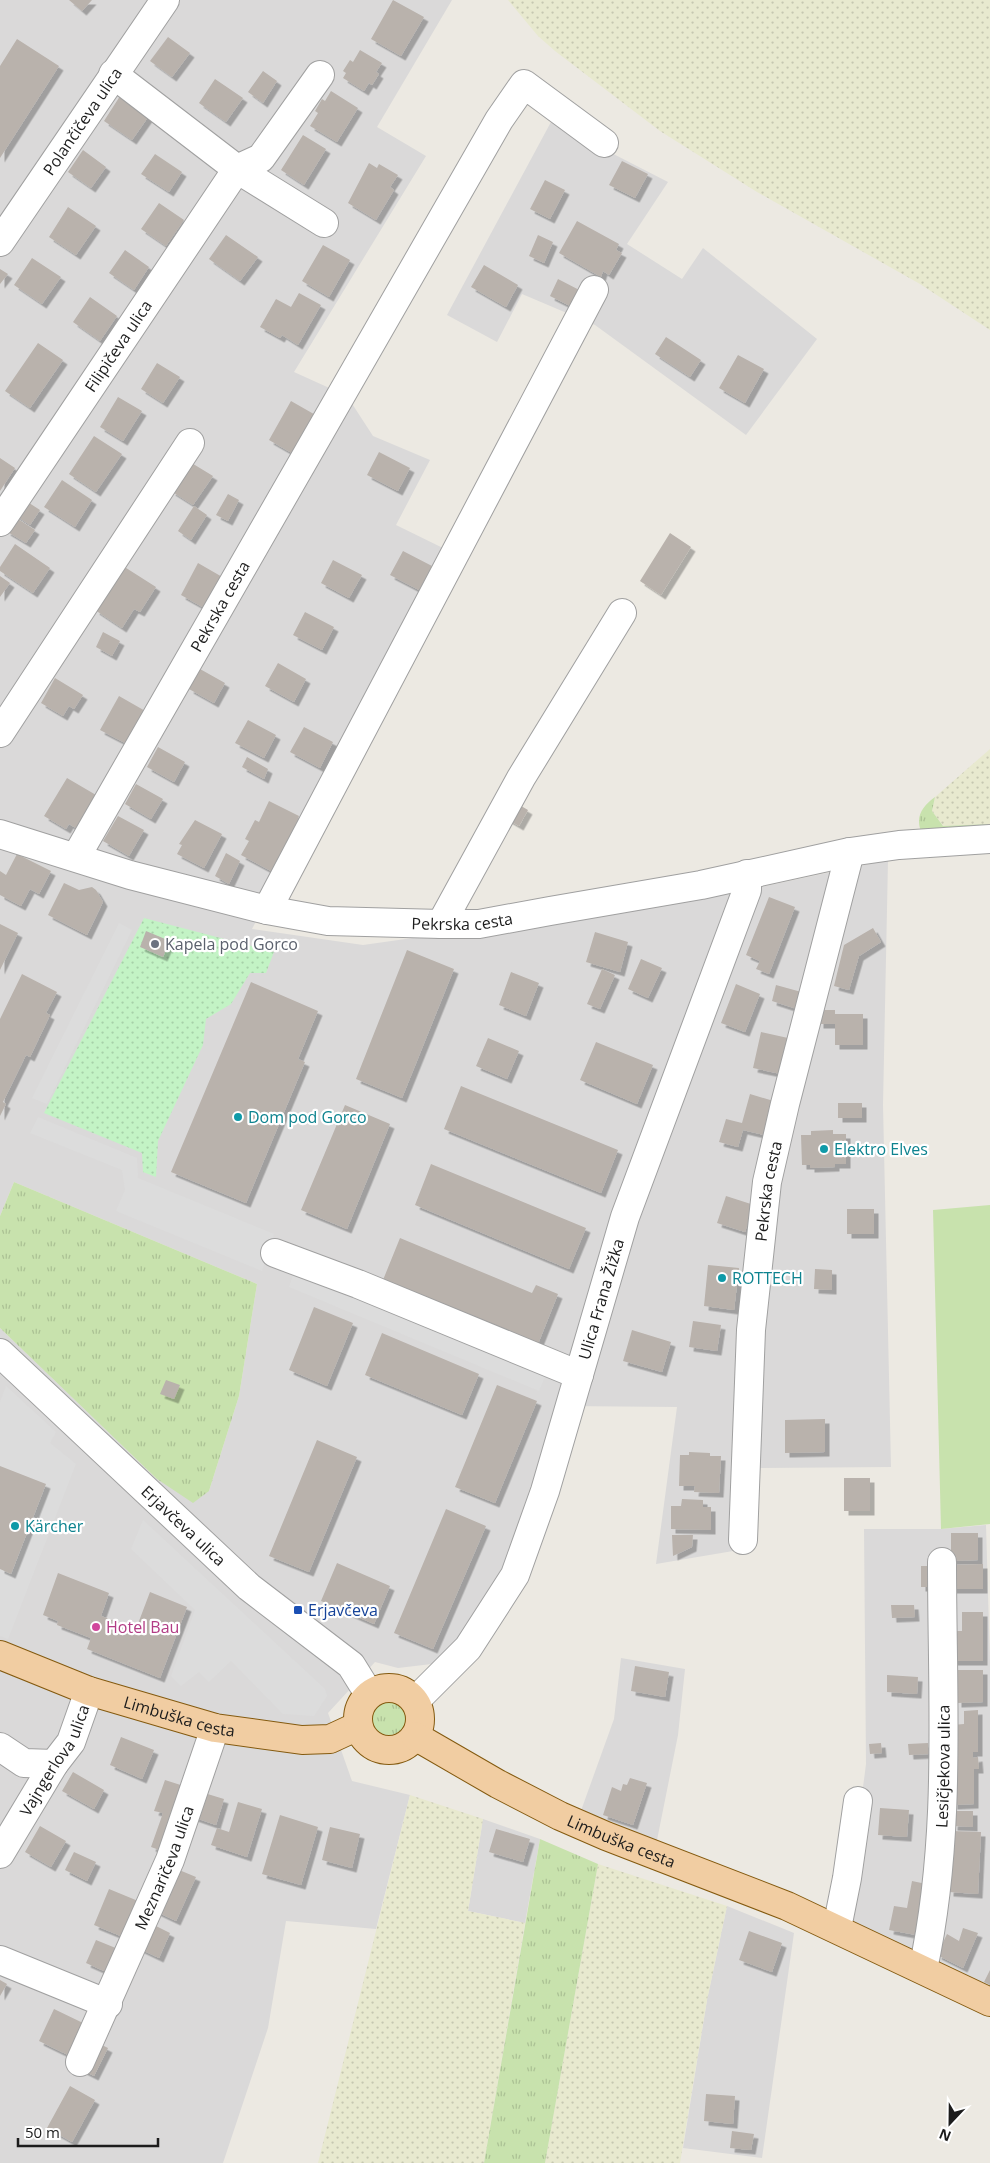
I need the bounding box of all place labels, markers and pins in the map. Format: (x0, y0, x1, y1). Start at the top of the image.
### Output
place label: Kapela pod Gorco (165, 933, 298, 955)
marker: Kapela pod Gorco (149, 938, 161, 950)
place label: Dom pod Gorco (248, 1106, 367, 1128)
marker: Dom pod Gorco (232, 1111, 244, 1123)
place label: Elektro Elves (834, 1138, 928, 1160)
marker: Elektro Elves (818, 1143, 830, 1155)
place label: ROTTECH (732, 1267, 803, 1289)
marker: ROTTECH (716, 1272, 728, 1284)
place label: Kärcher (25, 1515, 84, 1537)
marker: Kärcher (9, 1520, 21, 1532)
place label: Erjavčeva (308, 1599, 378, 1621)
marker: Erjavčeva (292, 1604, 304, 1616)
place label: Hotel Bau (106, 1616, 179, 1638)
marker: Hotel Bau (90, 1621, 102, 1633)

